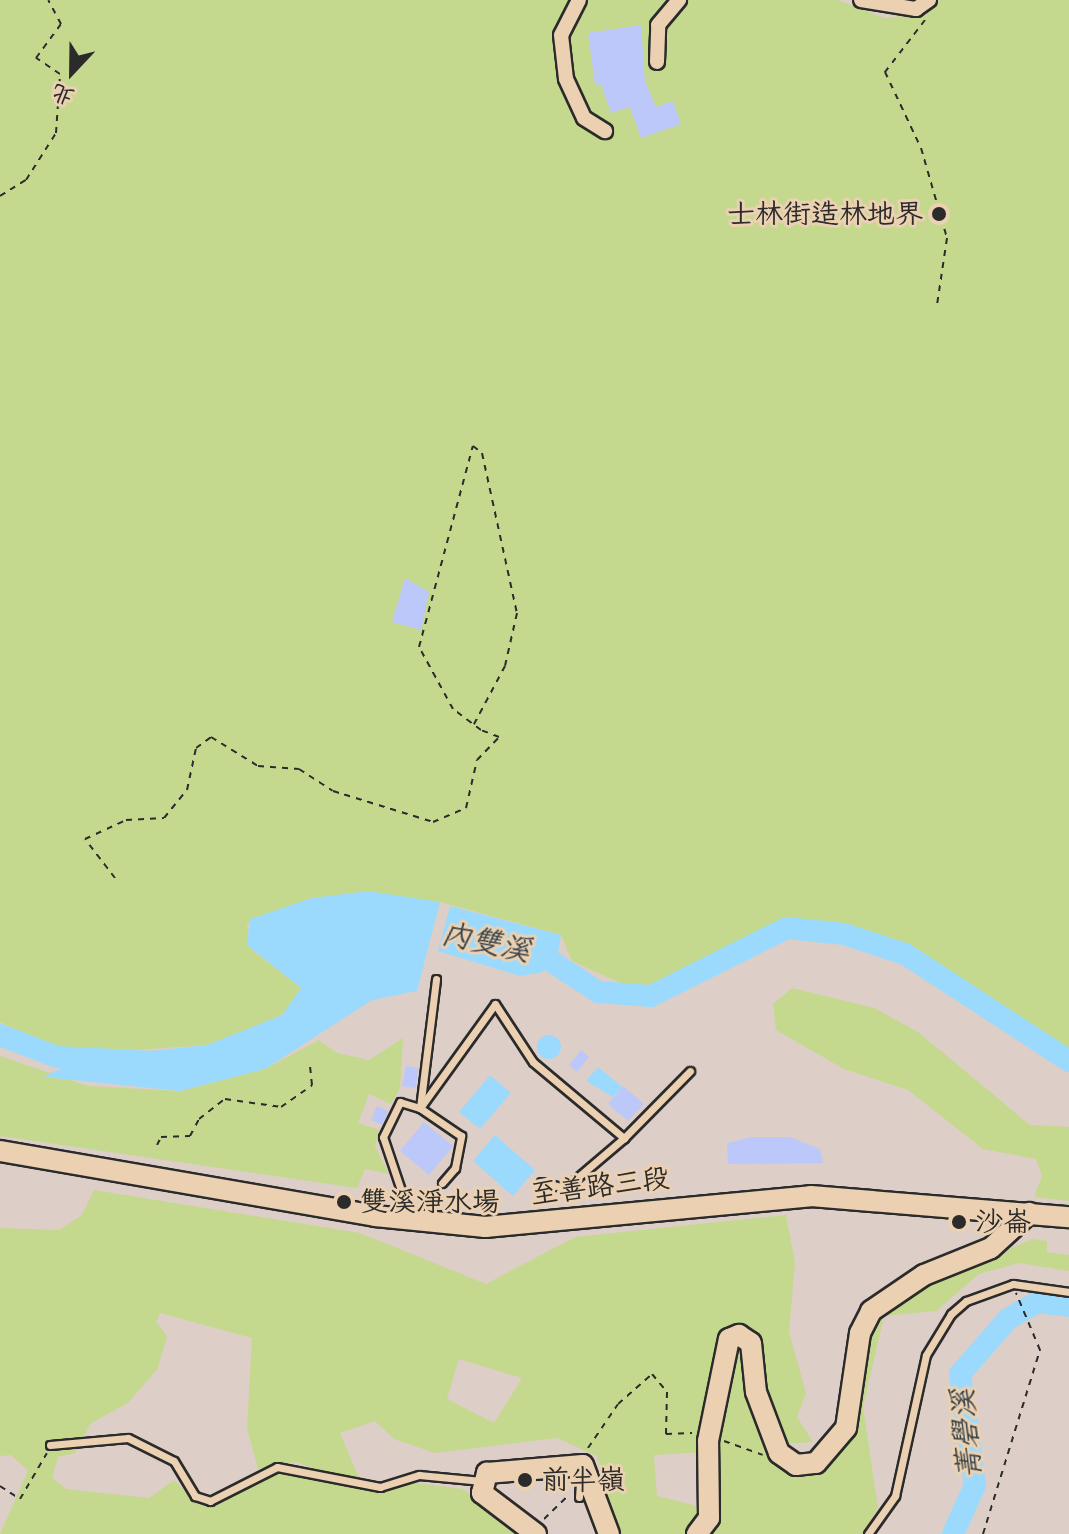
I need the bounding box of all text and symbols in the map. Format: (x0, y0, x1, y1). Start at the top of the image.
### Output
north arrow (32, 32, 112, 112)
text: 北 (45, 73, 80, 117)
place label: 士林街造林地界 (727, 197, 923, 231)
marker: 士林街造林地界 (930, 205, 948, 223)
water label: 內雙溪 (438, 915, 534, 969)
street label: 至善路三段 (528, 1161, 672, 1211)
place label: 雙溪淨水場 (360, 1185, 500, 1219)
marker: 雙溪淨水場 (335, 1193, 353, 1211)
place label: 沙崙 (975, 1205, 1031, 1239)
marker: 沙崙 (950, 1213, 968, 1231)
water label: 菁礐溪 (944, 1388, 988, 1480)
place label: 前半嶺 (541, 1463, 625, 1497)
marker: 前半嶺 (516, 1471, 534, 1489)

